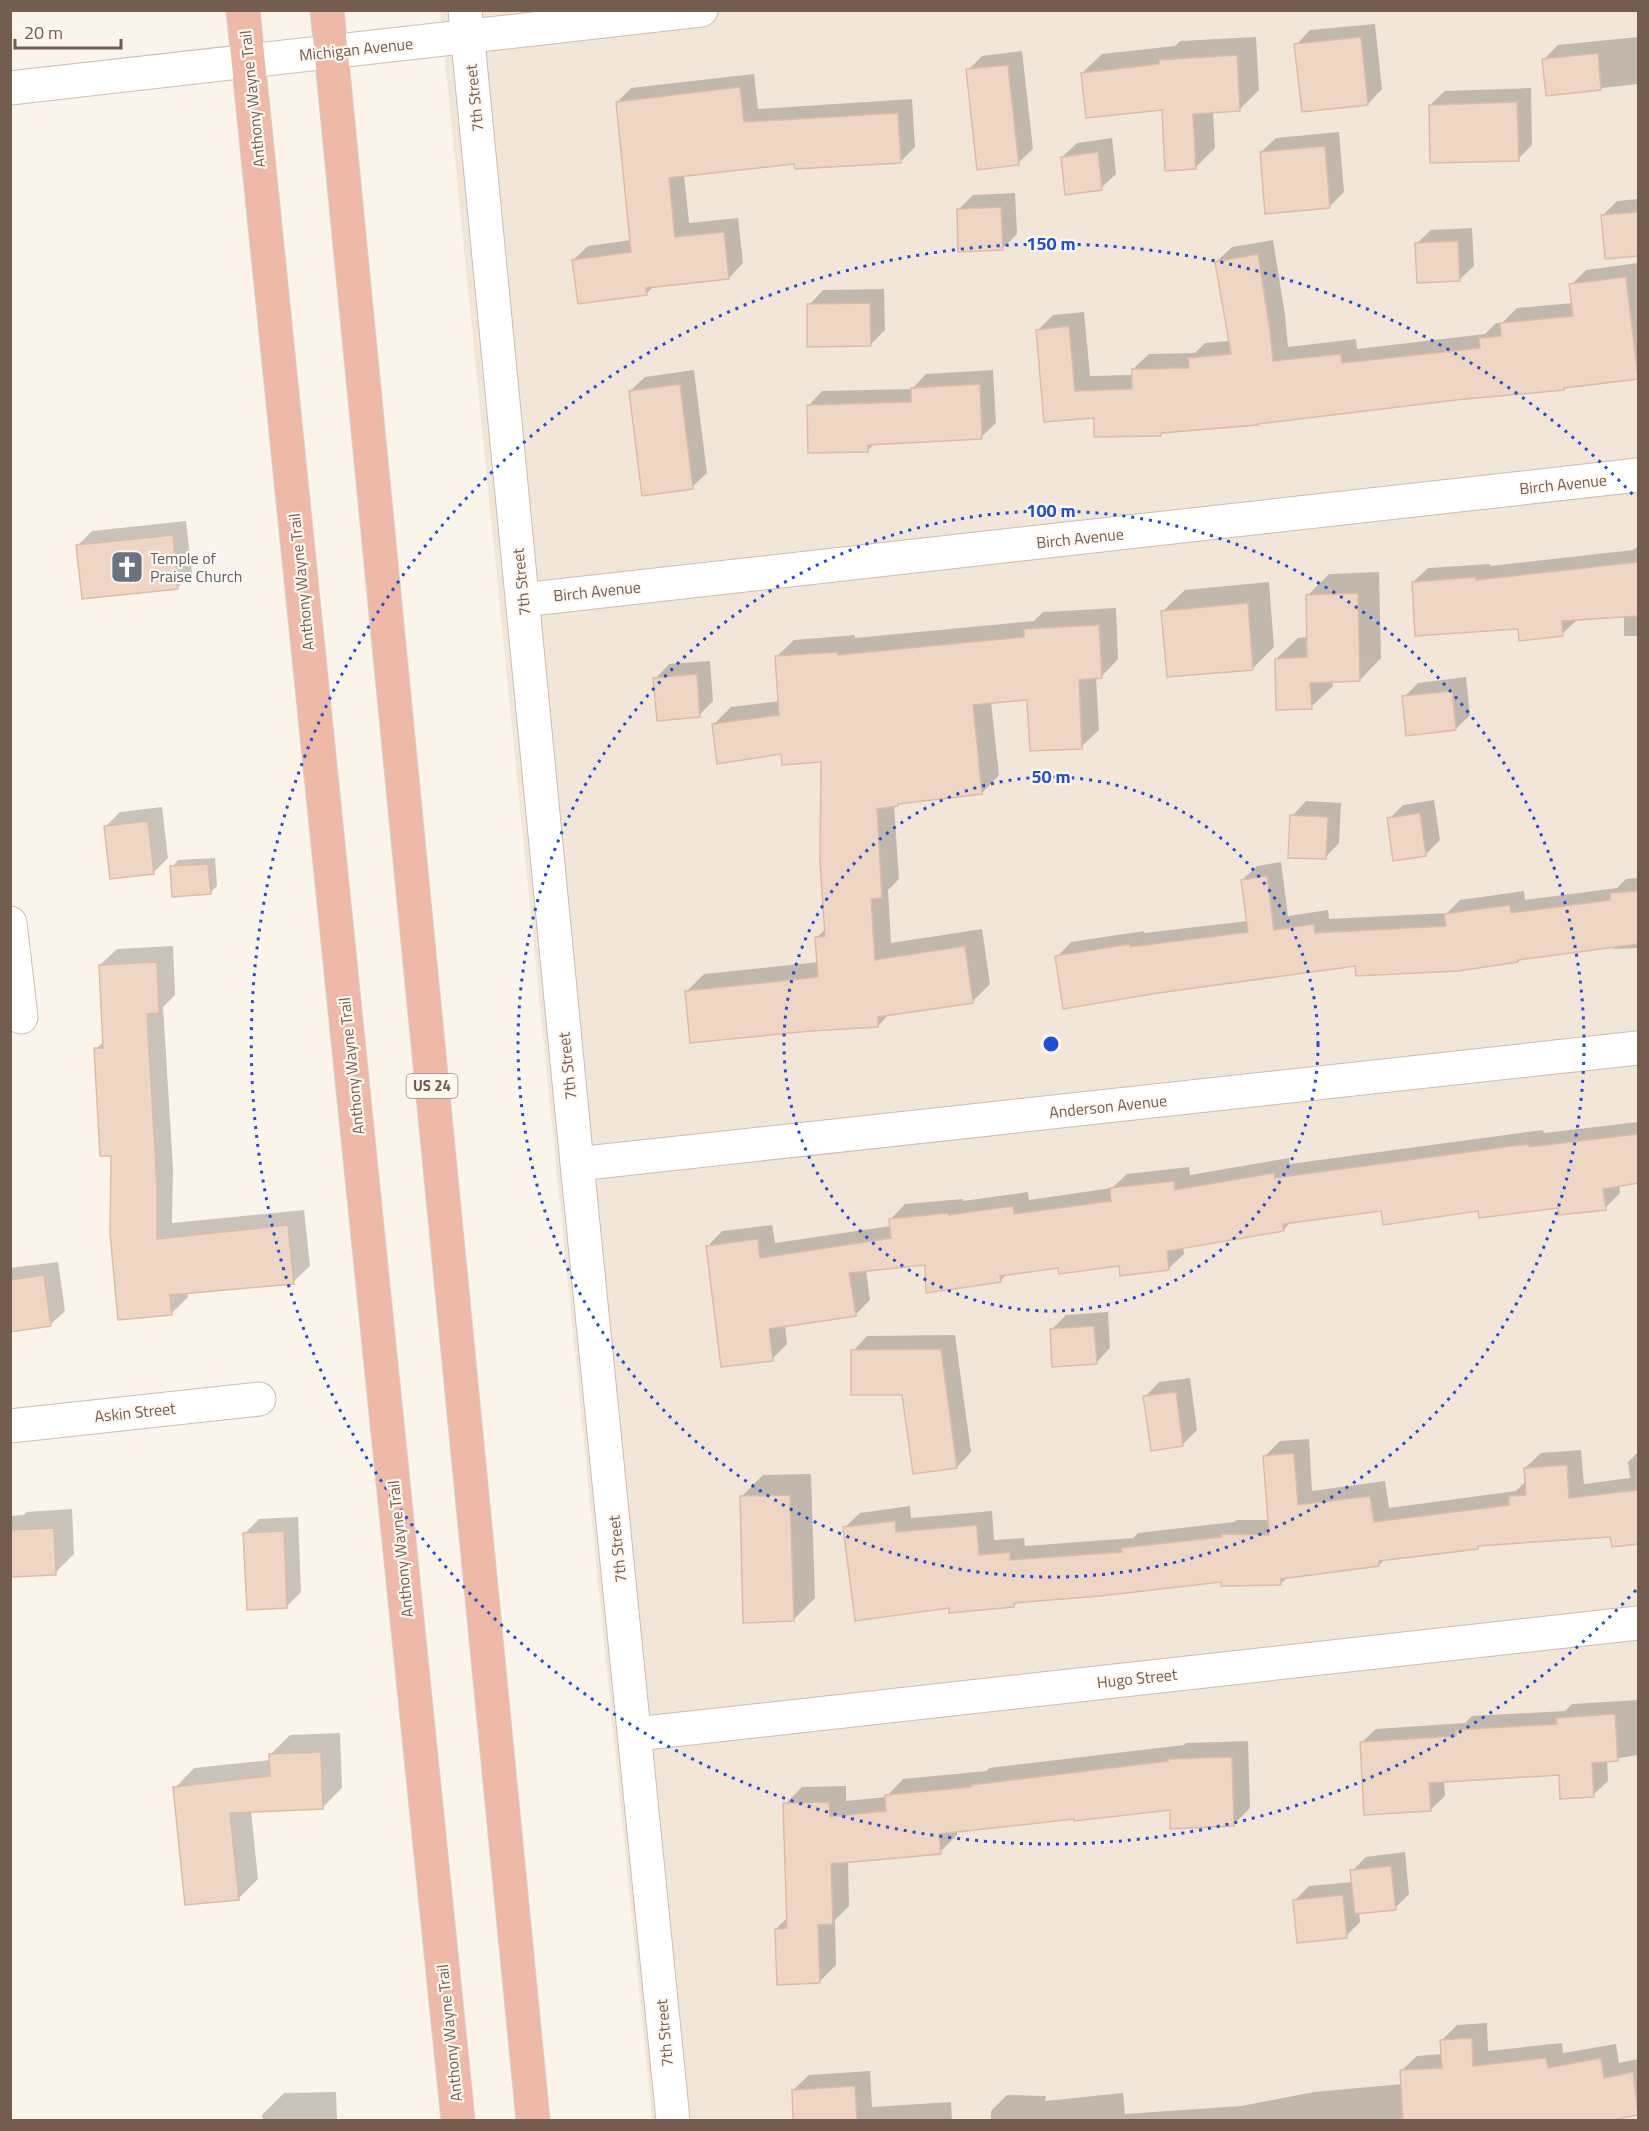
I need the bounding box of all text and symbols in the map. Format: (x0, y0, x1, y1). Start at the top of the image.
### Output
scale bar (15, 12, 122, 50)
text: 20 m (24, 19, 63, 46)
street label: Anthony Wayne Trail (233, 29, 271, 169)
street label: Michigan Avenue (298, 31, 414, 67)
street label: 7th Street (458, 63, 489, 133)
text: 150 m (1026, 230, 1076, 257)
street label: Birch Avenue (1518, 467, 1608, 501)
text: 100 m (1026, 497, 1076, 524)
street label: Anthony Wayne Trail (282, 512, 320, 652)
street label: Birch Avenue (1035, 521, 1125, 555)
place label: Temple of Praise Church (150, 546, 242, 588)
street label: 7th Street (505, 547, 536, 617)
church icon: Temple of Praise Church (109, 549, 145, 585)
street label: Birch Avenue (552, 574, 642, 608)
text: 50 m (1031, 763, 1071, 790)
street label: Anthony Wayne Trail (332, 996, 370, 1136)
street label: 7th Street (551, 1031, 582, 1101)
centre of rings (1041, 1034, 1061, 1054)
road number: US 24 (406, 1074, 458, 1098)
street label: Anderson Avenue (1048, 1088, 1168, 1124)
street label: Askin Street (93, 1396, 177, 1428)
street label: Anthony Wayne Trail (381, 1479, 419, 1619)
street label: 7th Street (601, 1514, 632, 1584)
street label: Hugo Street (1096, 1662, 1179, 1694)
street label: Anthony Wayne Trail (430, 1963, 468, 2103)
street label: 7th Street (649, 1998, 679, 2068)

